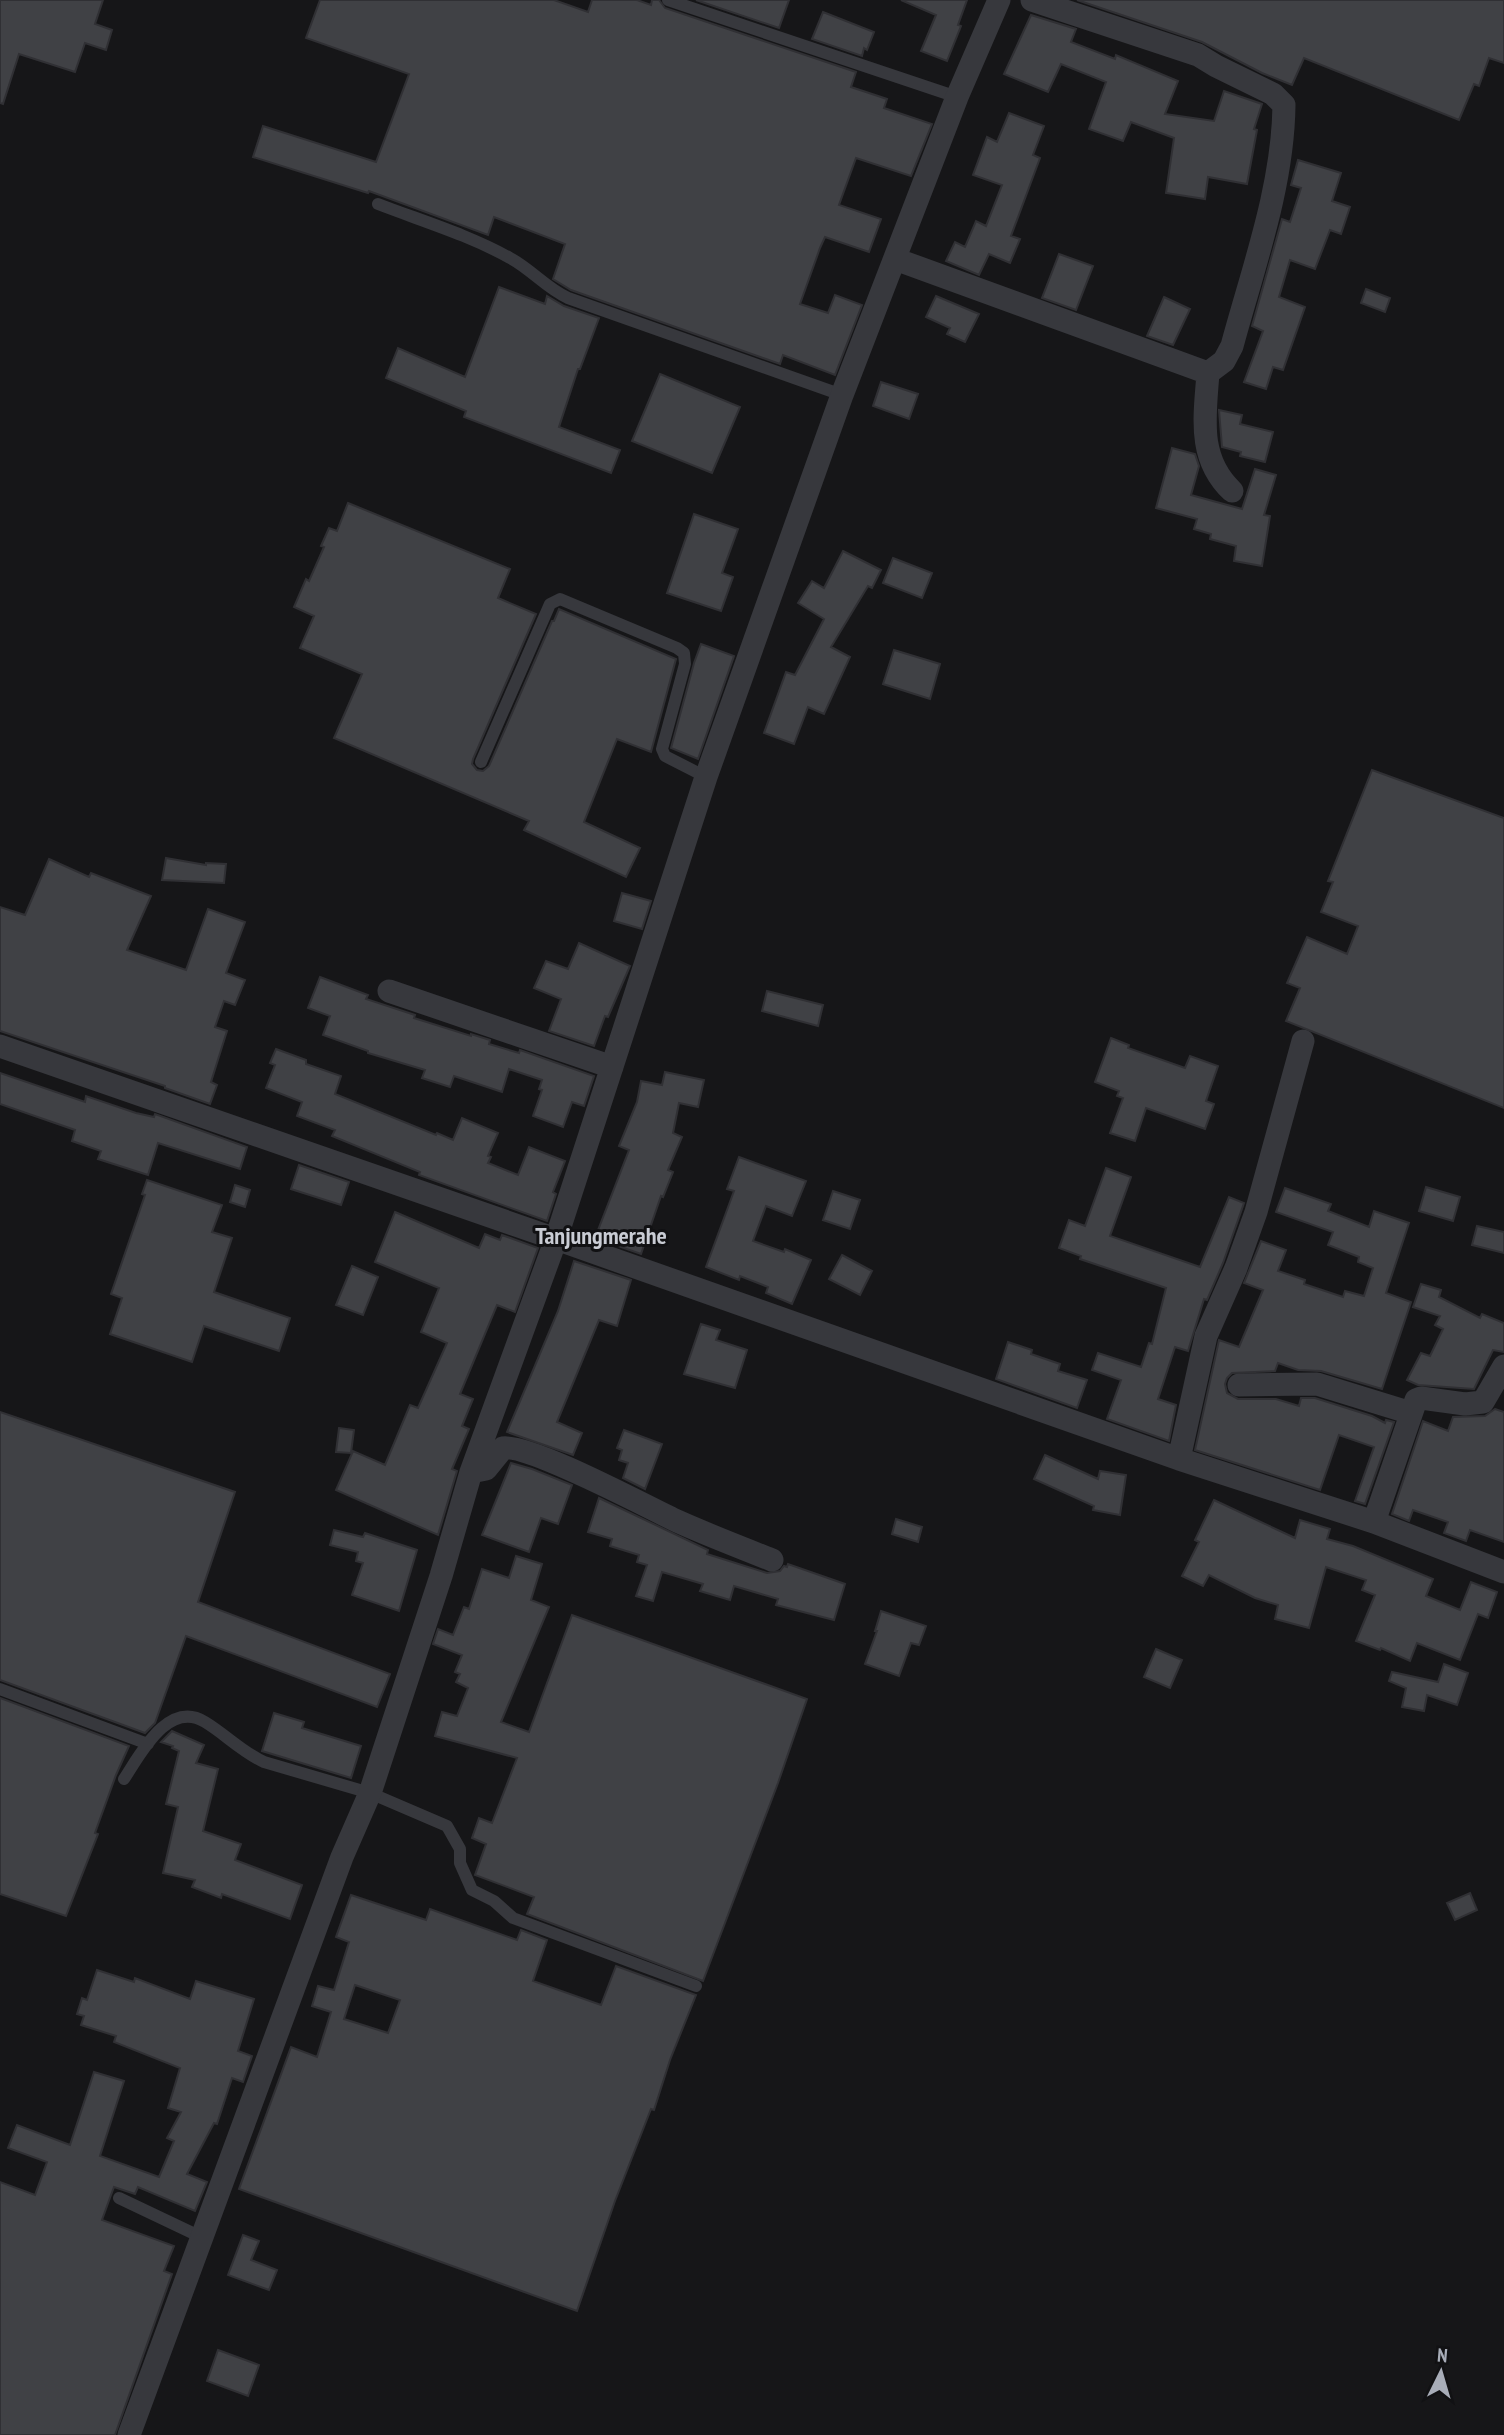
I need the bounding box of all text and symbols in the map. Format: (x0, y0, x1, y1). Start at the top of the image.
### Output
district label: Tanjungmerahe (535, 1220, 667, 1251)
north arrow (1406, 2337, 1476, 2407)
text: N (1436, 2343, 1449, 2367)

